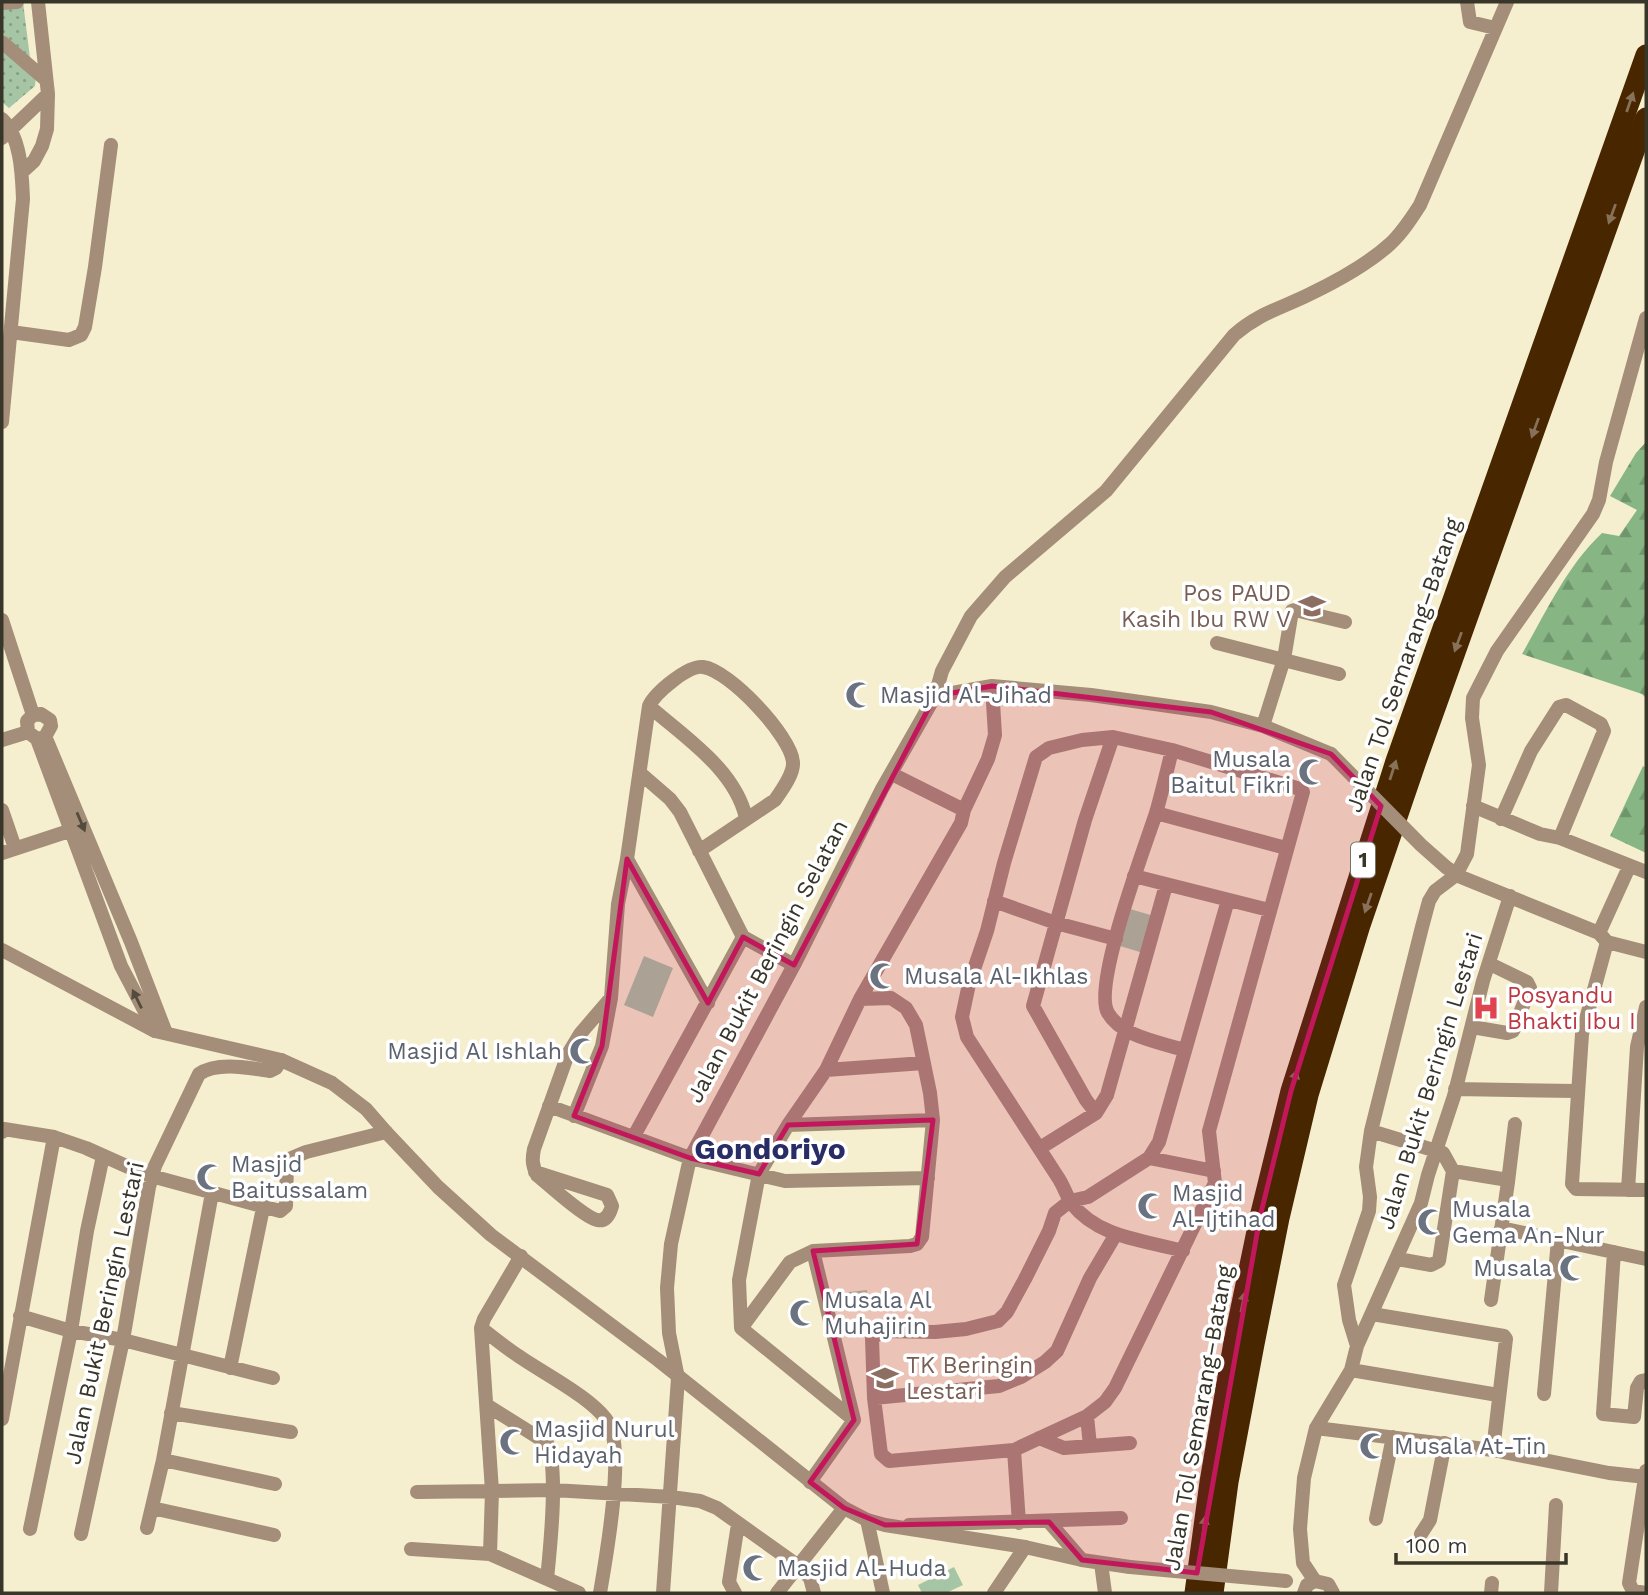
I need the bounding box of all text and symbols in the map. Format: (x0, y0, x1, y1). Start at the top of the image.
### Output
one-way arrow (1625, 91, 1636, 112)
one-way arrow (1606, 203, 1617, 224)
one-way arrow (1529, 418, 1540, 439)
street label: Jalan Tol Semarang–Batang (1340, 514, 1467, 816)
place label: Pos PAUD Kasih Ibu RW V (1121, 580, 1291, 633)
school or university icon: Pos PAUD Kasih Ibu RW V (1297, 591, 1327, 621)
one-way arrow (1452, 632, 1463, 653)
mosque icon: Masjid Al-Jihad (844, 680, 874, 710)
place label: Masjid Al-Jihad (880, 682, 1052, 709)
place label: Musala Baitul Fikri (1170, 746, 1291, 799)
mosque icon: Musala Baitul Fikri (1297, 757, 1327, 787)
one-way arrow (1388, 759, 1399, 780)
one-way arrow (76, 812, 87, 833)
street label: Jalan Bukit Beringin Selatan (681, 815, 854, 1107)
road number: 1 (1351, 842, 1375, 878)
one-way arrow (1362, 893, 1373, 914)
street label: Jalan Bukit Beringin Lestari (1372, 929, 1489, 1233)
mosque icon: Musala Al-Ikhlas (868, 961, 898, 991)
place label: Musala Al-Ikhlas (904, 963, 1088, 990)
place label: Posyandu Bhakti Ibu I (1507, 982, 1636, 1035)
one-way arrow (132, 989, 143, 1009)
hospital icon: Posyandu Bhakti Ibu I (1471, 993, 1501, 1023)
mosque icon: Masjid Al Ishlah (568, 1036, 598, 1066)
place label: Masjid Al Ishlah (387, 1038, 562, 1065)
one-way arrow (1290, 1069, 1300, 1090)
district label: Gondoriyo (694, 1131, 846, 1166)
place label: Masjid Baitussalam (231, 1151, 368, 1204)
street label: Jalan Bukit Beringin Lestari (59, 1159, 150, 1467)
mosque icon: Masjid Baitussalam (195, 1162, 225, 1192)
place label: Masjid Al-Ijtihad (1172, 1180, 1275, 1233)
mosque icon: Masjid Al-Ijtihad (1136, 1191, 1166, 1221)
place label: Musala Gema An-Nur (1452, 1196, 1605, 1249)
mosque icon: Musala Gema An-Nur (1416, 1207, 1446, 1237)
mosque icon: Musala (1558, 1253, 1588, 1283)
place label: Musala (1473, 1255, 1552, 1282)
street label: Jalan Tol Semarang–Batang (1158, 1262, 1239, 1573)
place label: Musala Al Muhajirin (824, 1287, 931, 1340)
one-way arrow (1237, 1290, 1248, 1312)
mosque icon: Musala Al Muhajirin (788, 1298, 818, 1328)
place label: TK Beringin Lestari (906, 1352, 1033, 1405)
school or university icon: TK Beringin Lestari (870, 1363, 900, 1393)
place label: Masjid Nurul Hidayah (534, 1416, 675, 1469)
mosque icon: Masjid Nurul Hidayah (498, 1427, 528, 1457)
mosque icon: Musala At-Tin (1358, 1431, 1388, 1461)
place label: Musala At-Tin (1394, 1433, 1546, 1460)
one-way arrow (1198, 1514, 1209, 1536)
scale bar (1396, 1522, 1566, 1566)
text: 100 m (1406, 1533, 1468, 1558)
mosque icon: Masjid Al-Huda (741, 1553, 771, 1583)
place label: Masjid Al-Huda (777, 1555, 947, 1582)

